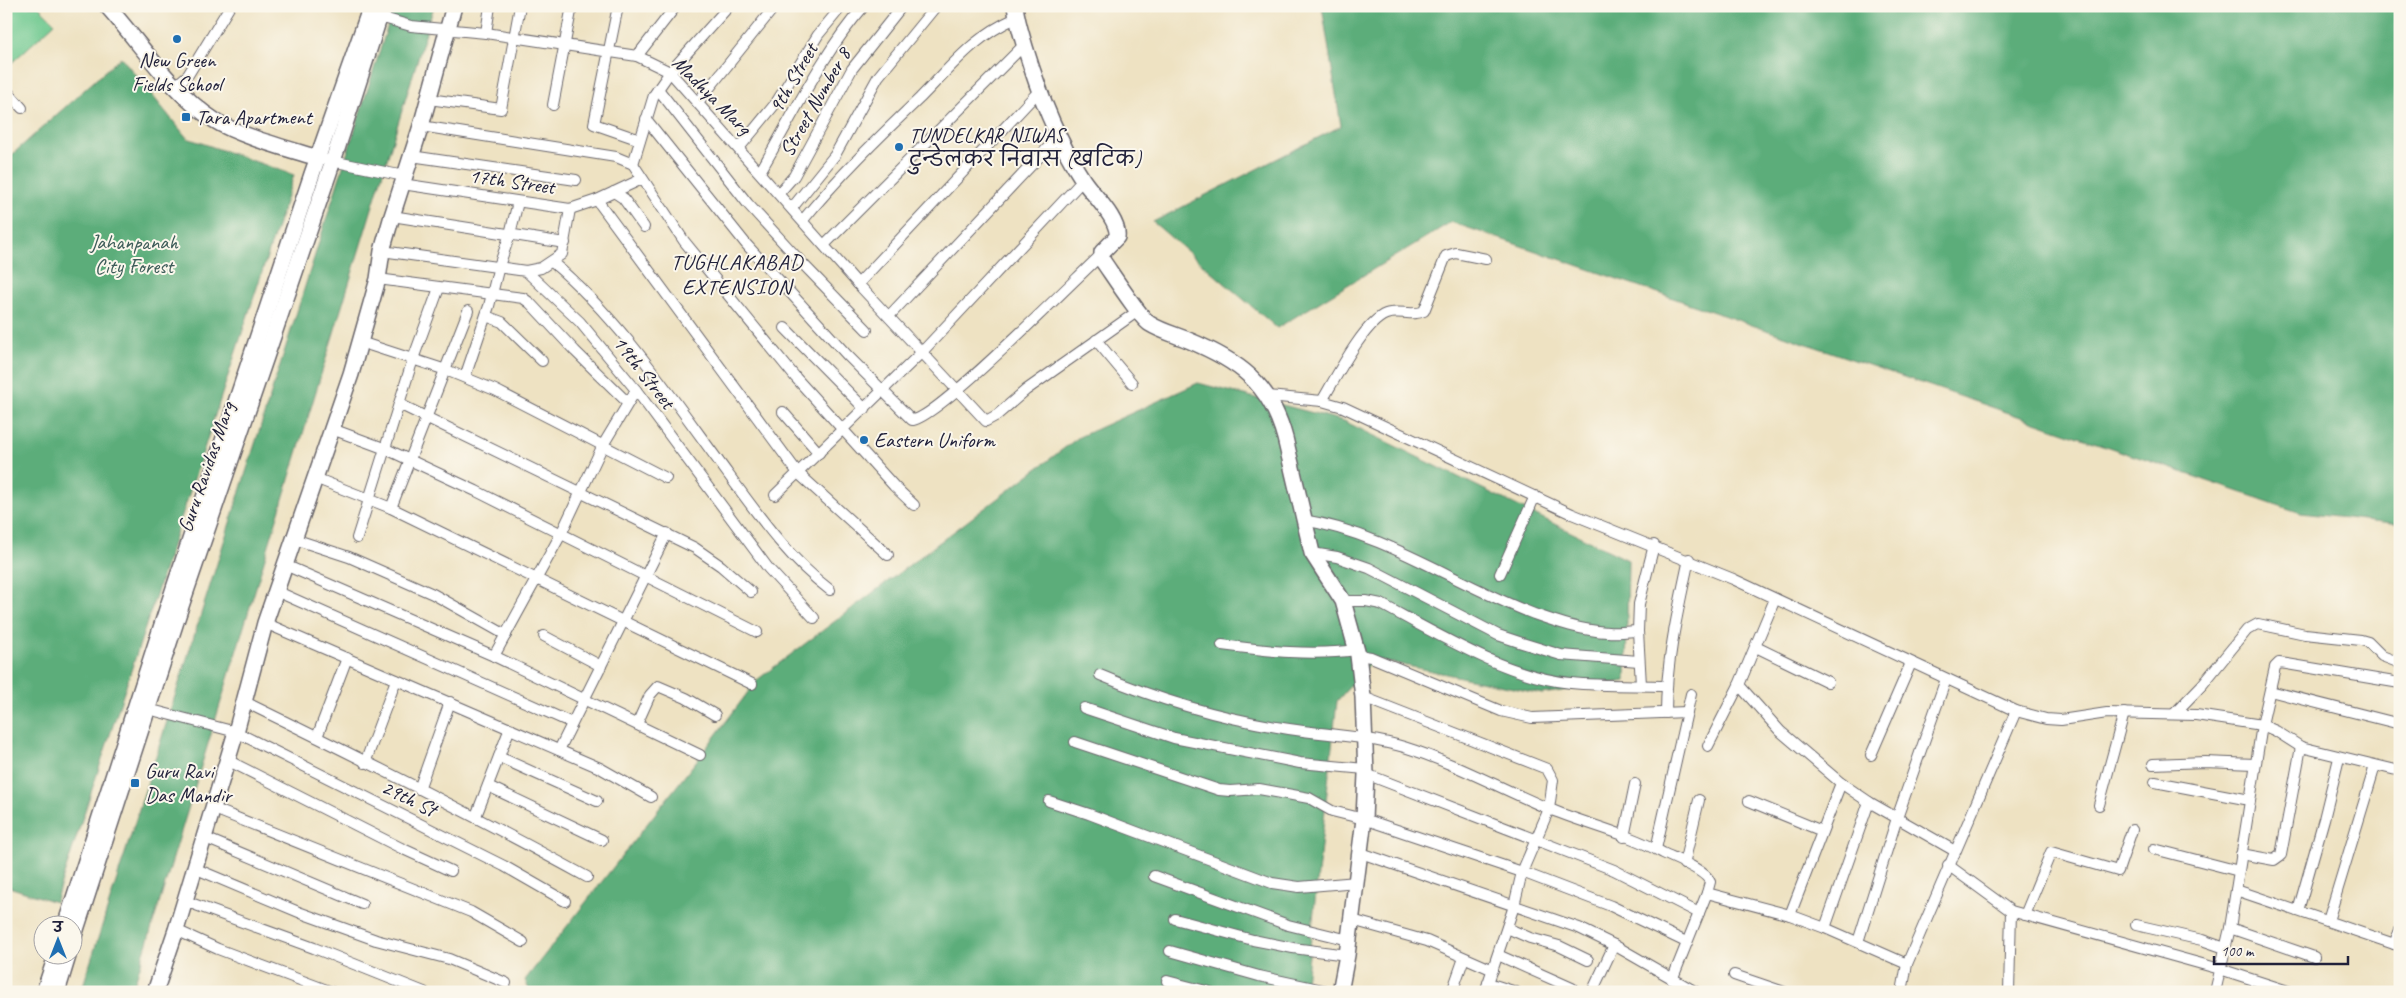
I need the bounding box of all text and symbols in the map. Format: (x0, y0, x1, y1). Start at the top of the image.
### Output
marker: New Green Fields School (171, 33, 183, 45)
street label: 9th Street (763, 37, 824, 118)
street label: Street Number 8 (773, 41, 858, 161)
place label: New Green Fields School (132, 47, 225, 97)
street label: Madhya Marg (667, 50, 758, 141)
place label: Tara Apartment (196, 104, 314, 130)
marker: Tara Apartment (180, 111, 192, 123)
place label: TUNDELKAR NIWAS टुन्डेलकर निवास (खटिक) (906, 122, 1142, 175)
marker: TUNDELKAR NIWAS टुन्डेलकर निवास (खटिक) (893, 141, 905, 153)
street label: 17th Street (468, 162, 558, 200)
park label: Jahanpanah City Forest (89, 229, 179, 279)
district label: TUGHLAKABAD EXTENSION (671, 248, 804, 301)
street label: 19th Street (607, 330, 682, 415)
street label: Guru Ravidas Marg (172, 397, 241, 536)
place label: Eastern Uniform (874, 427, 996, 453)
marker: Eastern Uniform (858, 434, 870, 446)
place label: Guru Ravi Das Mandir (145, 758, 234, 808)
street label: 29th St (377, 774, 443, 824)
marker: Guru Ravi Das Mandir (129, 777, 141, 789)
north arrow (32, 916, 82, 966)
text: उ (51, 919, 64, 936)
scale bar (2214, 933, 2347, 965)
text: 100 m (2221, 942, 2255, 961)

